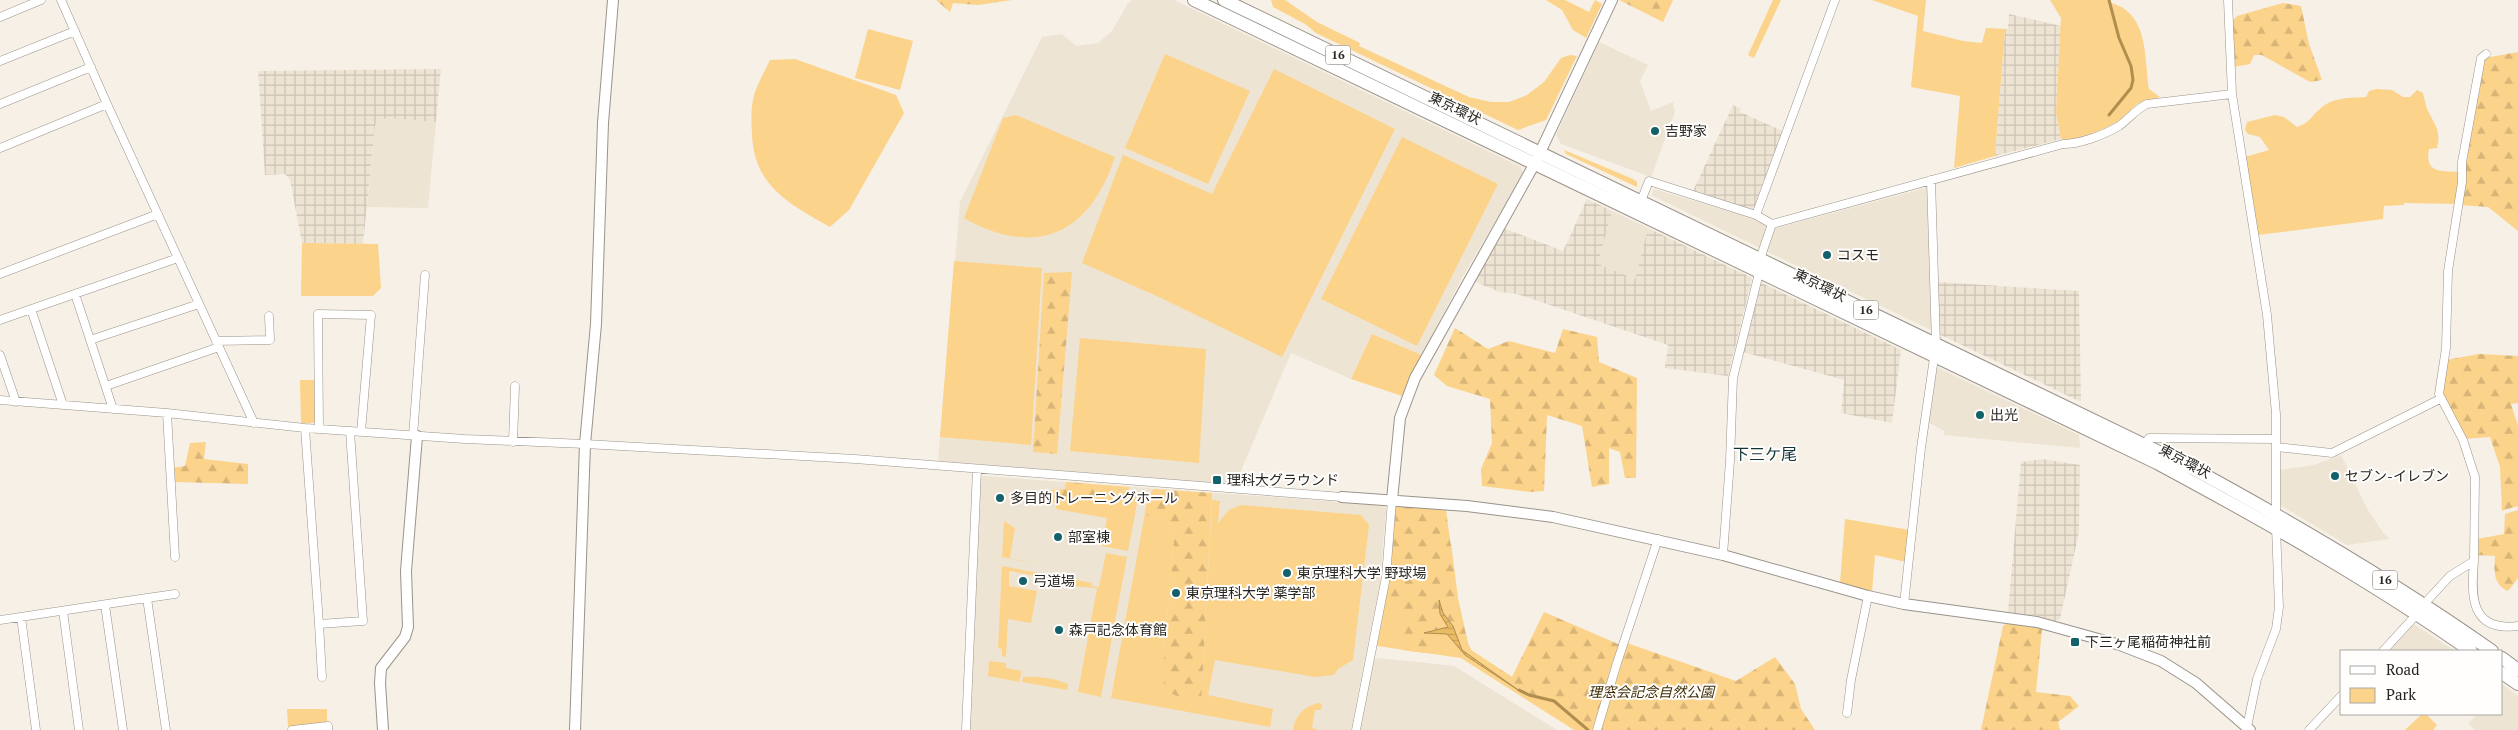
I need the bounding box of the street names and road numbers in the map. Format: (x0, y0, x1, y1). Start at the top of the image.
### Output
road number: 16 (1326, 46, 1350, 64)
street label: 東京環状 (1426, 87, 1485, 128)
street label: 東京環状 (1791, 264, 1850, 305)
road number: 16 (1854, 300, 1878, 320)
street label: 東京環状 (2156, 439, 2214, 482)
road number: 16 (2372, 570, 2398, 590)

